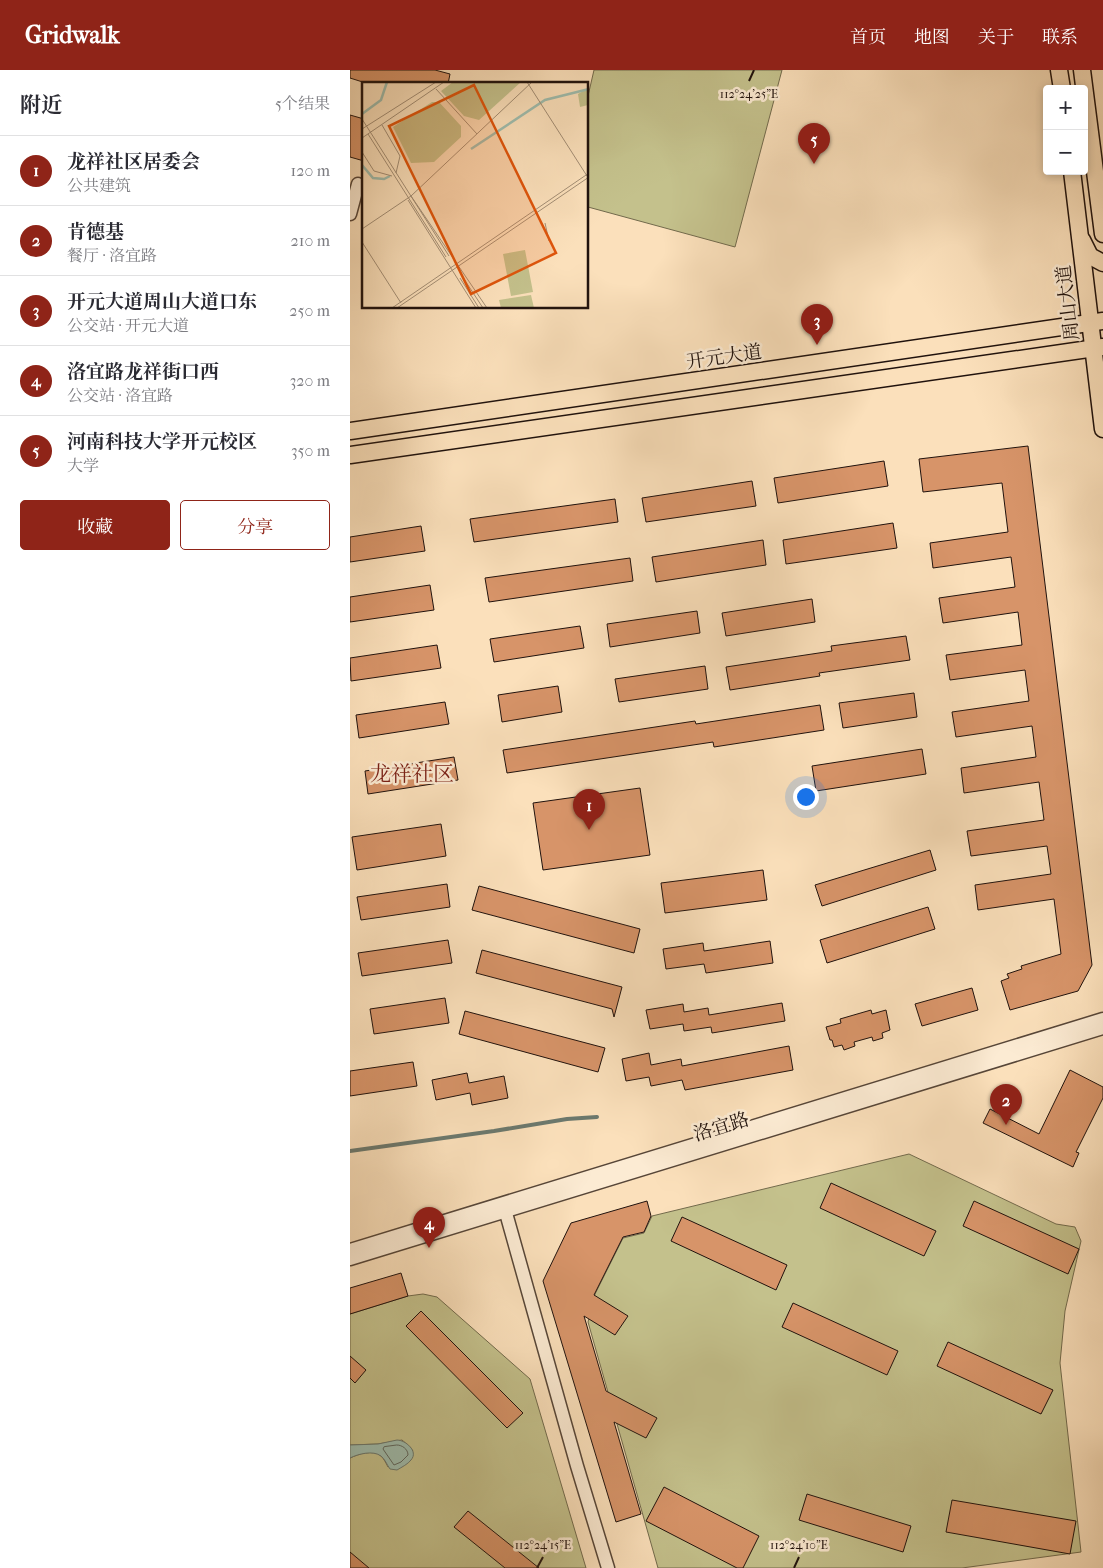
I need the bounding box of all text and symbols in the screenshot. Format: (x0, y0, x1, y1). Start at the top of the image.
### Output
text: Gridwalk (25, 21, 120, 49)
text: 首页 (850, 27, 886, 48)
text: 地图 (914, 27, 950, 48)
text: 关于 (978, 27, 1014, 48)
text: 联系 (1042, 27, 1078, 48)
inset map (362, 82, 589, 309)
map controls (1043, 85, 1088, 175)
button: + (1043, 85, 1088, 130)
text: 112°24'25"E (720, 87, 778, 101)
text: 附近 (20, 93, 62, 117)
text: 5个结果 (275, 94, 330, 113)
pin: 5 (798, 123, 830, 164)
button: − (1043, 130, 1088, 175)
text: 龙祥社区居委会 (67, 151, 200, 173)
text: 1 (33, 161, 39, 180)
text: 120 m (291, 161, 330, 180)
text: 公共建筑 (67, 176, 131, 195)
text: 肯德基 (67, 221, 124, 243)
text: 2 (32, 231, 40, 250)
text: 210 m (291, 231, 330, 250)
text: 餐厅 · 洛宜路 (67, 246, 157, 265)
street label: 周山大道 (1052, 264, 1084, 342)
text: 开元大道周山大道口东 (67, 291, 257, 313)
text: 3 (33, 301, 39, 320)
text: 250 m (289, 301, 330, 320)
pin: 3 (801, 304, 833, 345)
text: 公交站 · 开元大道 (67, 316, 189, 335)
street label: 开元大道 (685, 341, 763, 373)
text: 洛宜路龙祥街口西 (67, 361, 219, 383)
text: 4 (31, 371, 41, 390)
text: 320 m (290, 371, 330, 390)
text: 公交站 · 洛宜路 (67, 386, 173, 405)
text: 河南科技大学开元校区 (67, 431, 257, 453)
text: 5 (33, 441, 39, 460)
text: 350 m (291, 441, 330, 460)
text: 大学 (67, 456, 99, 475)
button: 收藏 (20, 500, 170, 550)
button: 分享 (180, 500, 330, 550)
district label: 龙祥社区 (370, 762, 454, 786)
your location (793, 784, 819, 810)
pin: 1 (573, 789, 605, 830)
pin: 2 (990, 1084, 1022, 1125)
street label: 洛宜路 (691, 1108, 752, 1146)
pin: 4 (413, 1207, 445, 1248)
text: 112°24'15"E (515, 1538, 571, 1552)
text: 112°24'10"E (770, 1538, 828, 1552)

